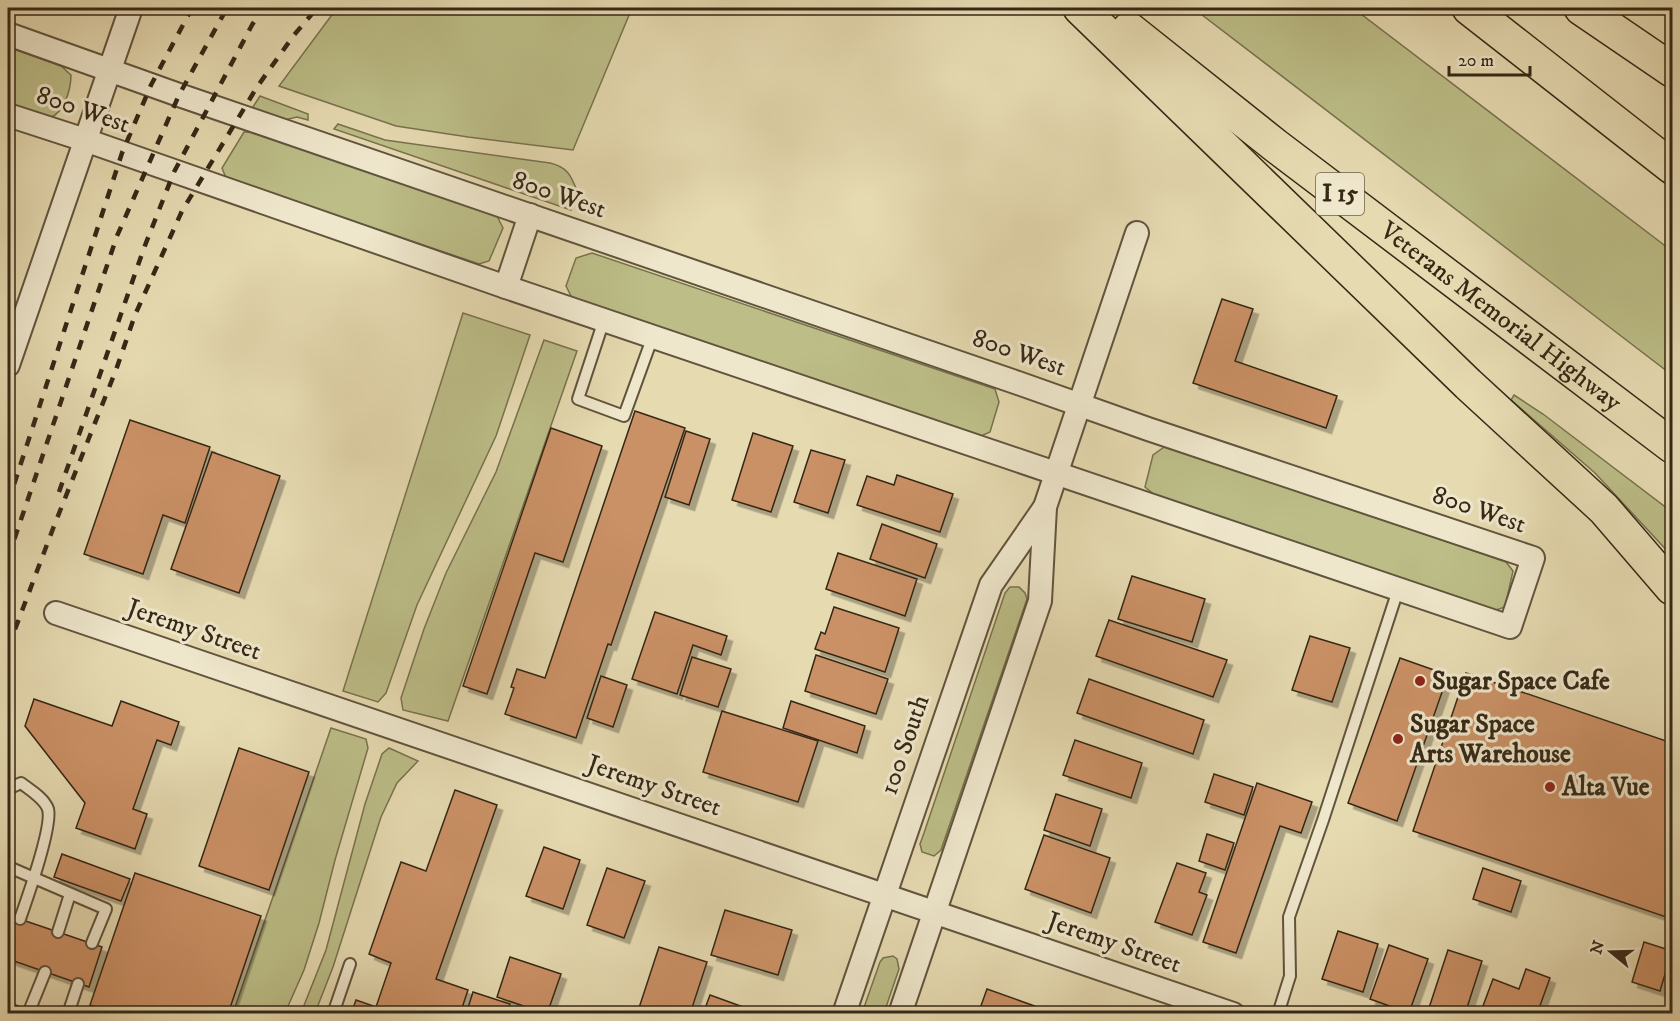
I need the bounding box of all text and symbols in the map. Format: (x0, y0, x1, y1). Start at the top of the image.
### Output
scale bar (1449, 39, 1530, 77)
text: 20 m (1458, 50, 1494, 72)
street label: 800 West (32, 79, 134, 141)
street label: 800 West (508, 164, 610, 226)
road number: I 15 (1316, 173, 1364, 215)
street label: Veterans Memorial Highway (1372, 213, 1629, 419)
street label: 800 West (968, 322, 1070, 384)
street label: 800 West (1428, 479, 1530, 541)
street label: Jeremy Street (121, 591, 265, 668)
place label: Sugar Space Cafe (1432, 665, 1610, 698)
marker: Sugar Space Cafe (1413, 674, 1427, 688)
street label: 100 South (872, 690, 938, 799)
place label: Sugar Space Arts Warehouse (1409, 708, 1571, 771)
marker: Sugar Space Arts Warehouse (1391, 732, 1405, 746)
street label: Jeremy Street (581, 747, 725, 824)
place label: Alta Vue (1561, 771, 1650, 804)
marker: Alta Vue (1543, 780, 1557, 794)
street label: Jeremy Street (1041, 904, 1185, 981)
north arrow (1581, 922, 1641, 982)
text: N (1586, 938, 1609, 957)

